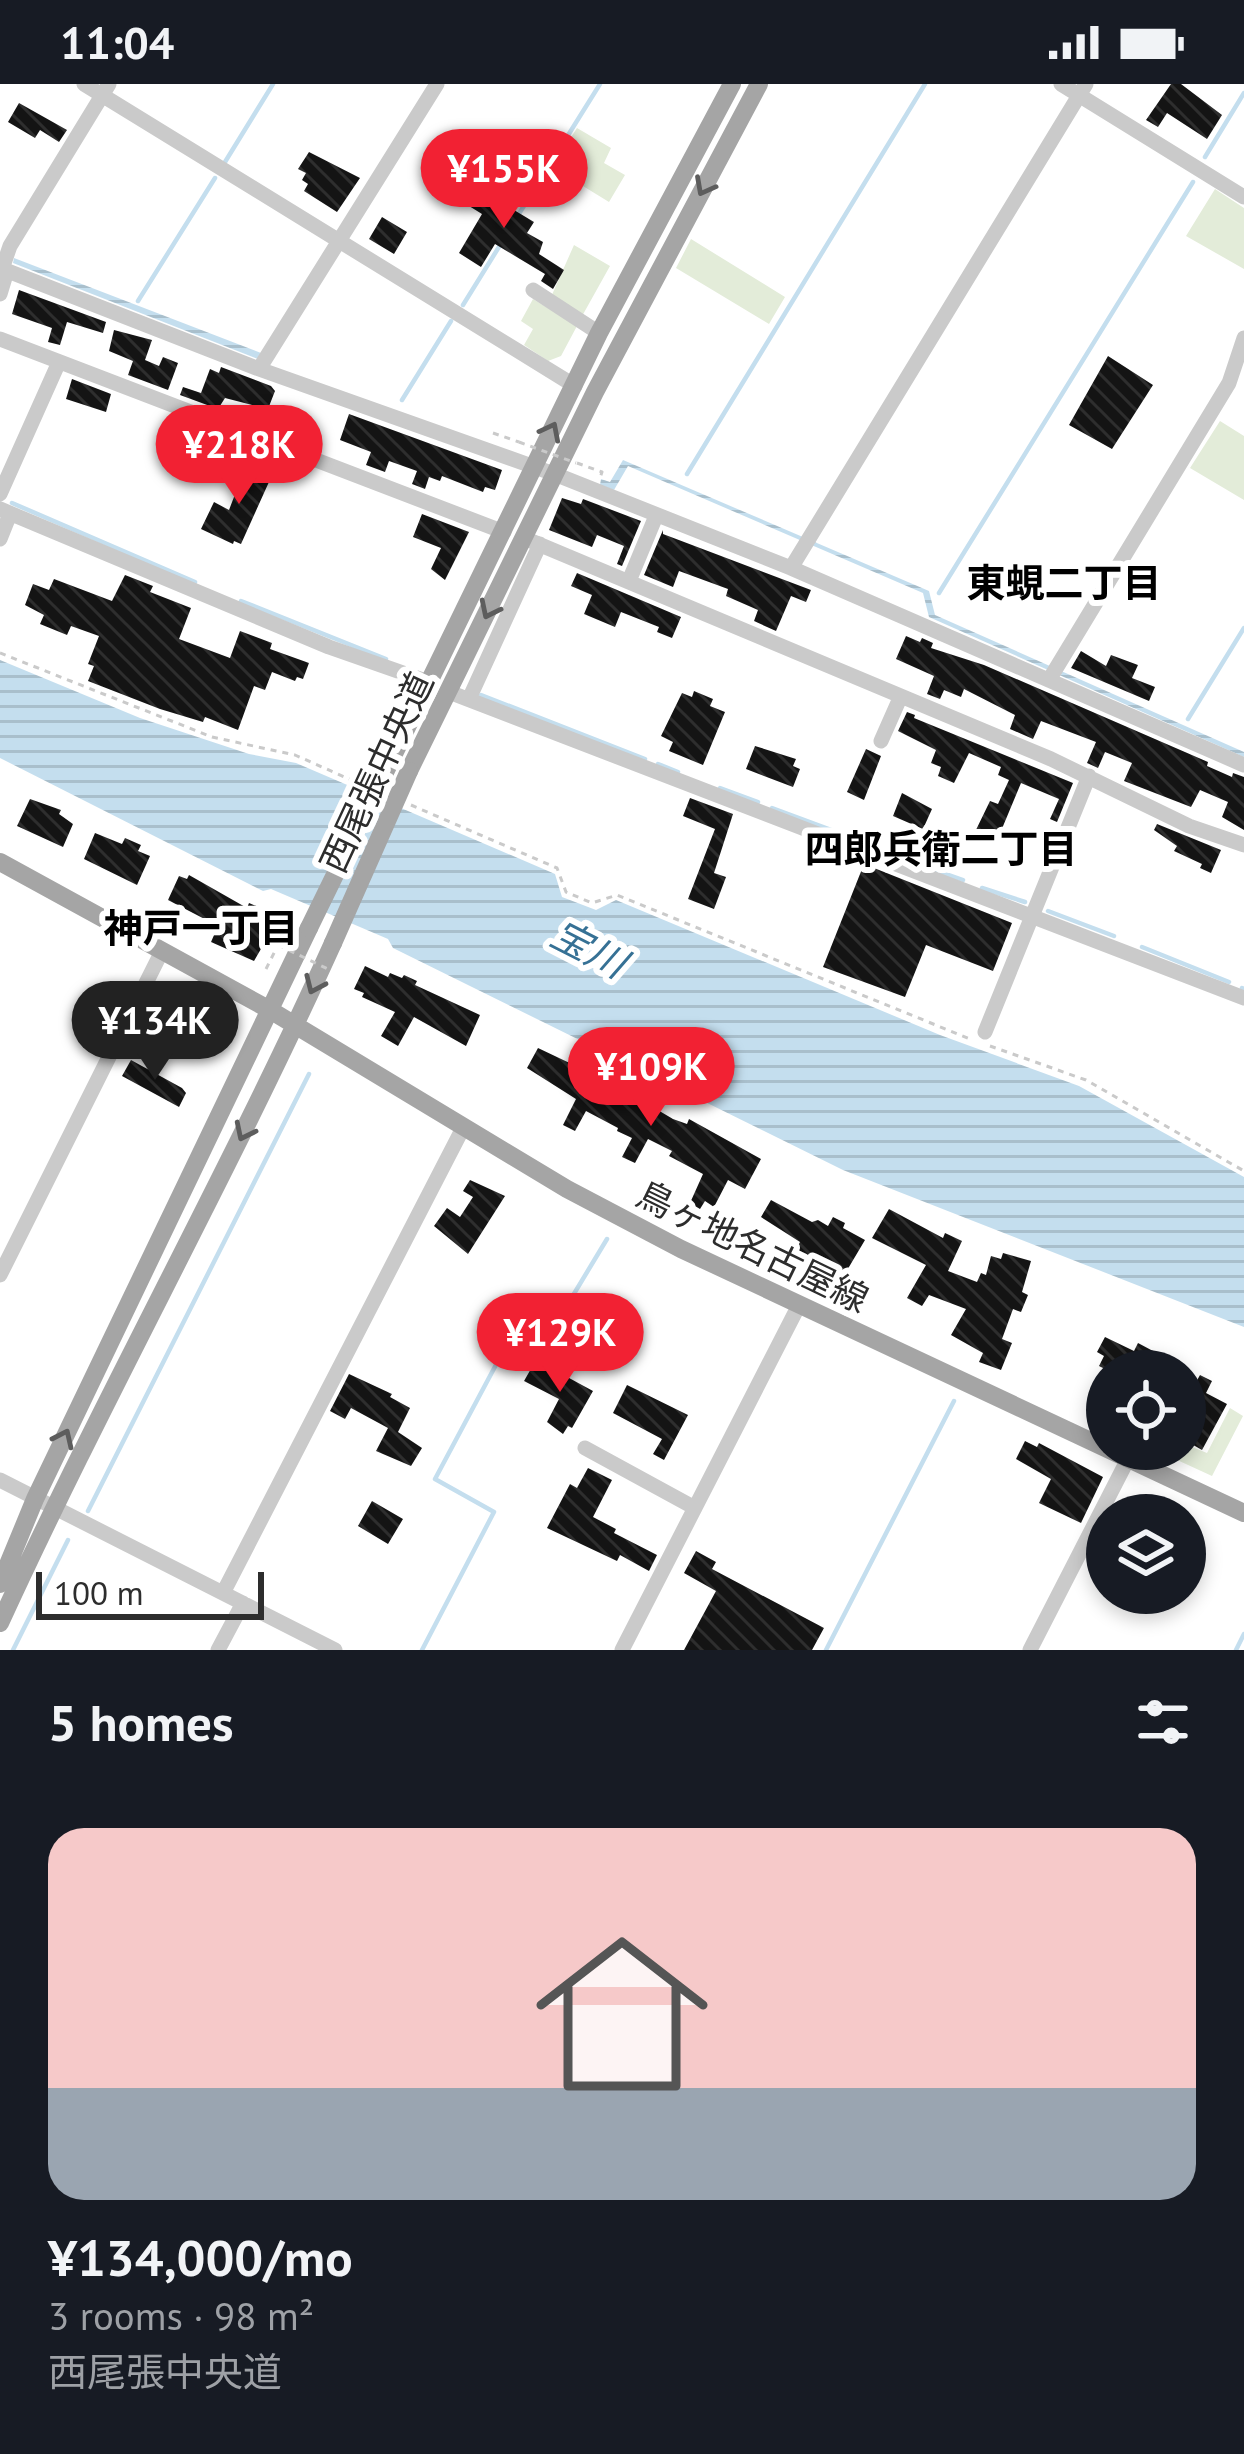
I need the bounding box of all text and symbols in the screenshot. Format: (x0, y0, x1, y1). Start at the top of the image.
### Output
text: 11:04 (60, 13, 174, 71)
pin: ¥155K (420, 129, 588, 231)
text: ¥155K (448, 142, 560, 193)
one-way arrow (695, 175, 718, 196)
pin: ¥218K (155, 405, 323, 507)
text: ¥218K (183, 418, 295, 469)
one-way arrow (537, 421, 560, 443)
district label: 東蜆二丁目 (966, 557, 1162, 608)
one-way arrow (480, 598, 503, 619)
street label: 西尾張中央道 (309, 664, 443, 880)
district label: 四郎兵衛二丁目 (804, 823, 1078, 874)
district label: 神戸一丁目 (103, 902, 299, 953)
water label: 宝川 (543, 908, 639, 990)
one-way arrow (305, 973, 329, 994)
pin: ¥134K (71, 981, 239, 1083)
text: ¥134K (99, 994, 211, 1045)
pin: ¥109K (567, 1027, 735, 1129)
text: ¥109K (595, 1040, 707, 1091)
one-way arrow (235, 1119, 258, 1141)
street label: 鳥ヶ地名古屋線 (629, 1170, 877, 1322)
pin: ¥129K (476, 1293, 644, 1395)
text: ¥129K (504, 1306, 616, 1357)
map controls (1086, 1350, 1206, 1614)
button: locate (1086, 1350, 1206, 1470)
one-way arrow (50, 1429, 73, 1450)
button: layers (1086, 1494, 1206, 1614)
scale bar (36, 1566, 264, 1619)
text: 100 m (54, 1571, 144, 1614)
text: 5 homes (48, 1689, 234, 1755)
icon: filters (1130, 1689, 1196, 1755)
icon: home (514, 1906, 730, 2122)
text: ¥134,000/mo (48, 2224, 353, 2290)
text: 3 rooms · 98 m² (48, 2290, 314, 2341)
text: 西尾張中央道 (48, 2346, 282, 2397)

